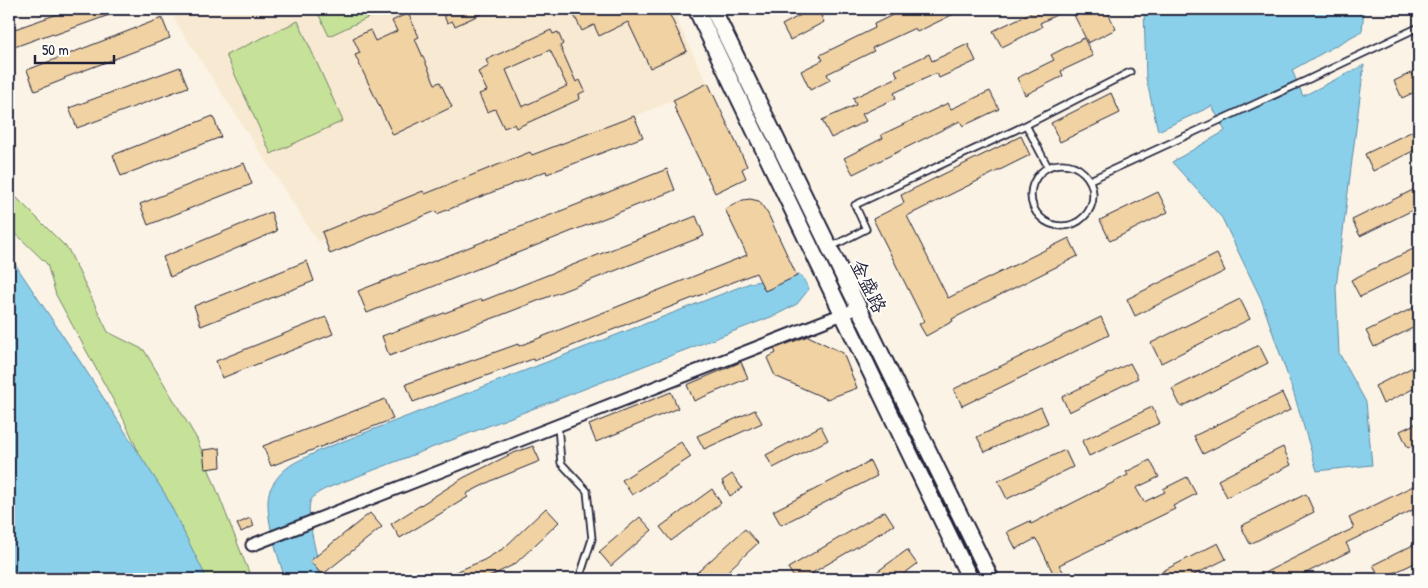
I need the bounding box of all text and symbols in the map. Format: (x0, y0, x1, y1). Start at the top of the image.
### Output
scale bar (35, 32, 114, 64)
text: 50 m (42, 39, 69, 60)
street label: 金盛路 (845, 255, 893, 317)

